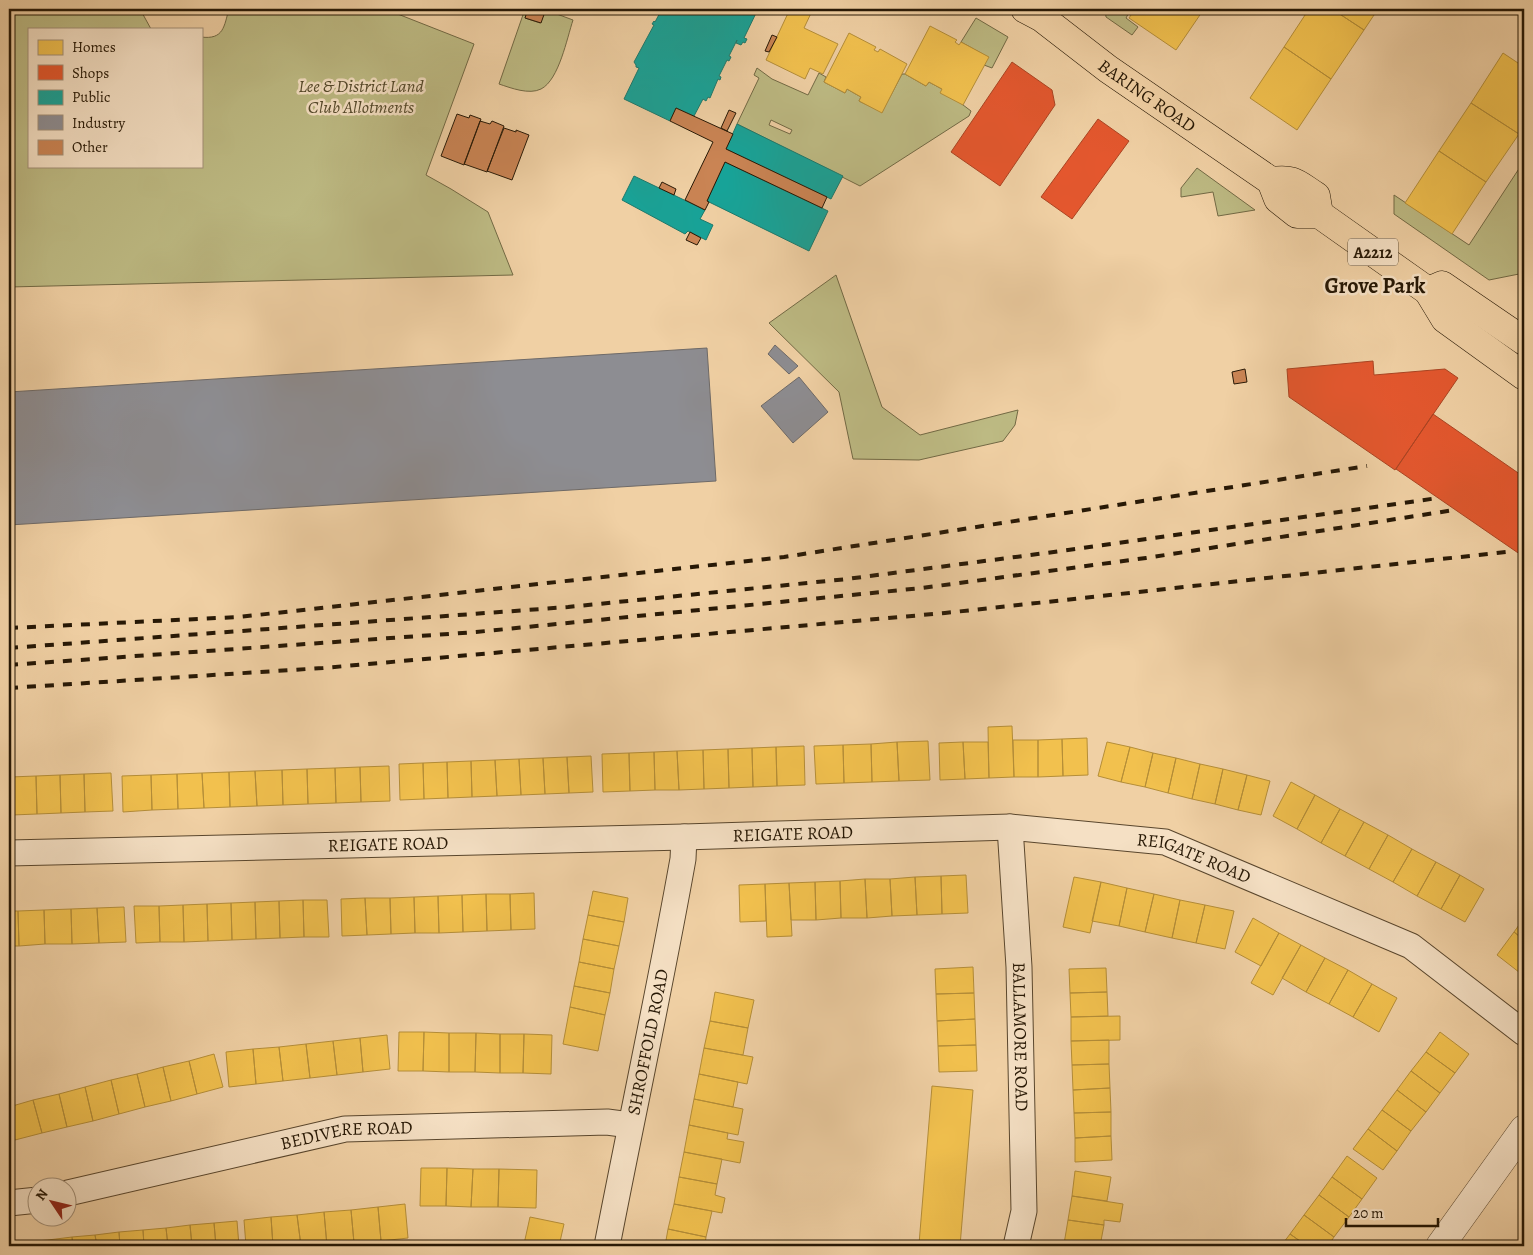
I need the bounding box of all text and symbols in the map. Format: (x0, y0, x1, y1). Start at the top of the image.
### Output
legend (28, 28, 202, 168)
text: Homes (72, 37, 116, 57)
street label: BARING ROAD (1093, 54, 1201, 138)
text: Shops (72, 63, 109, 83)
park label: Lee & District Land Club Allotments (298, 74, 425, 119)
text: Public (72, 87, 110, 107)
text: Industry (72, 113, 126, 133)
text: Other (72, 137, 108, 157)
road number: A2212 (1348, 238, 1398, 266)
district label: Grove Park (1325, 271, 1426, 301)
street label: REIGATE ROAD (732, 820, 853, 848)
street label: REIGATE ROAD (1136, 827, 1255, 889)
street label: REIGATE ROAD (327, 831, 448, 857)
street label: BALLAMORE ROAD (1007, 962, 1034, 1112)
street label: SHROFFOLD ROAD (621, 967, 674, 1117)
street label: BEDIVERE ROAD (278, 1115, 413, 1156)
north arrow (28, 1178, 78, 1228)
text: N (31, 1185, 52, 1204)
scale bar (1346, 1195, 1438, 1227)
text: 20 m (1353, 1203, 1384, 1223)

